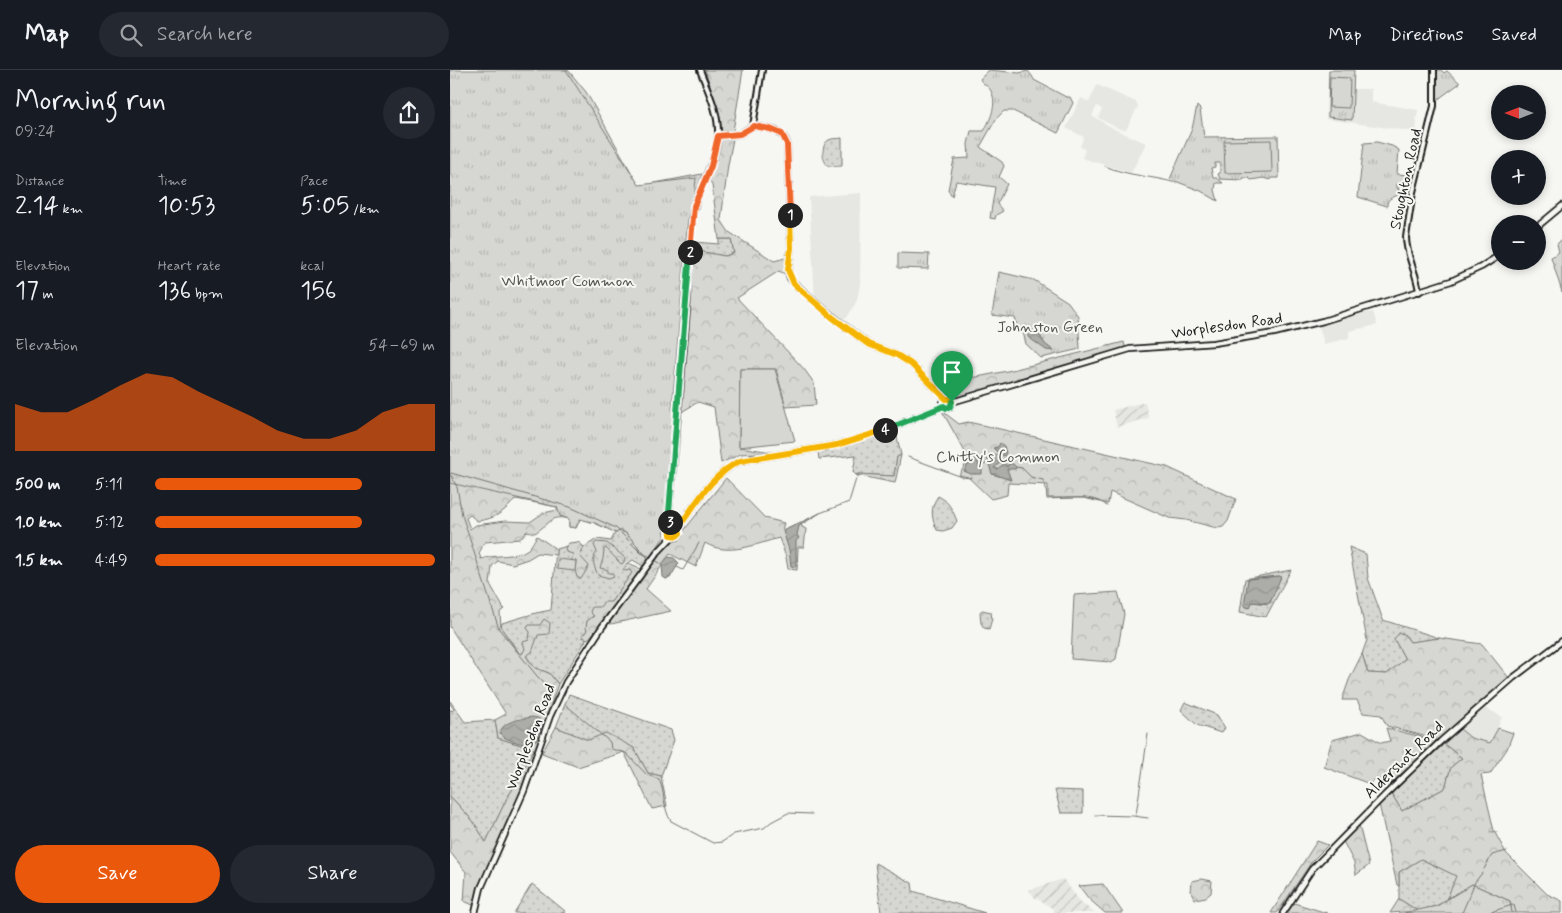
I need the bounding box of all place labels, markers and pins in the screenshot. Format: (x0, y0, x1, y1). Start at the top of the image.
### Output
pin: 1 (778, 202, 802, 228)
pin: 2 (678, 240, 702, 264)
pin (931, 351, 973, 402)
pin: 4 (872, 418, 898, 442)
pin: 3 (658, 510, 682, 534)

